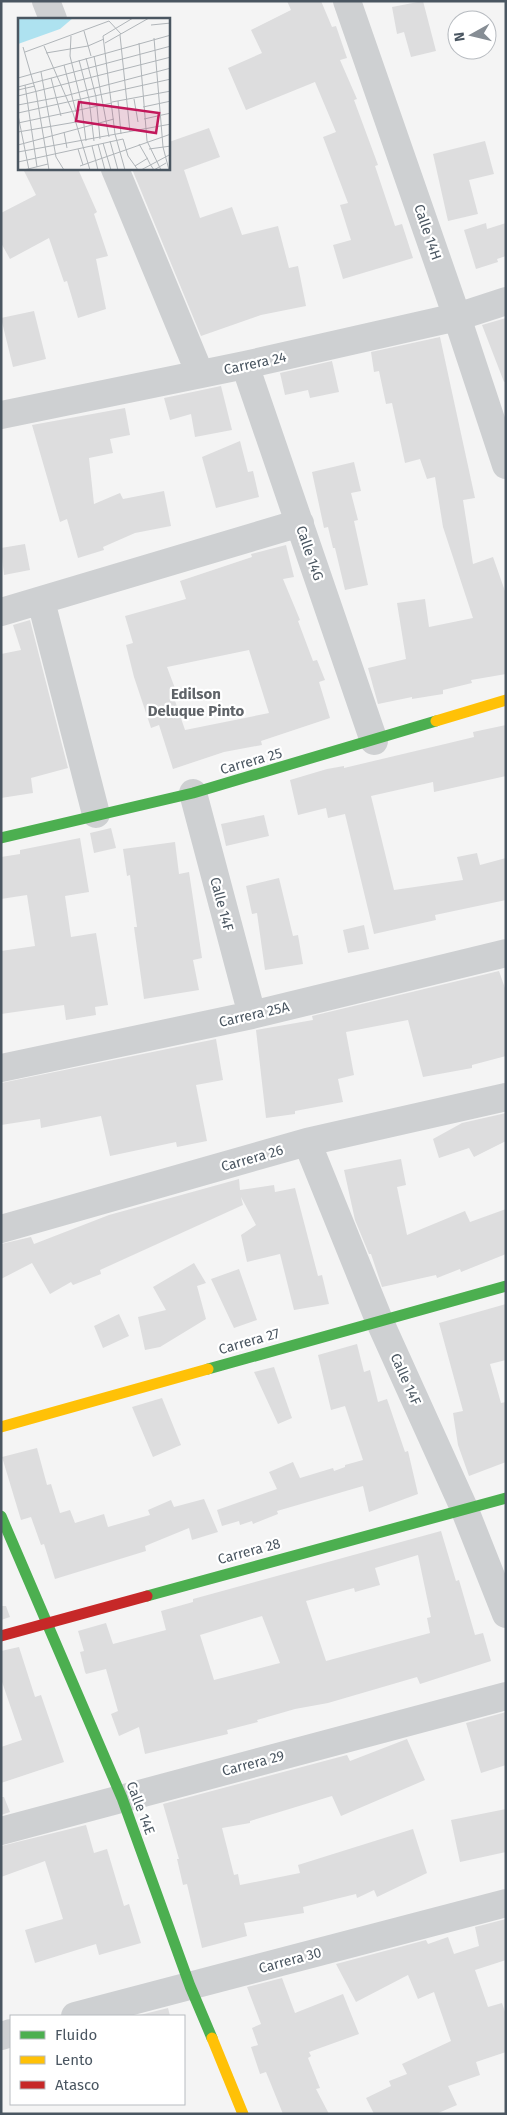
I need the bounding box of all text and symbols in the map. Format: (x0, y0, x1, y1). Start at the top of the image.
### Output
north arrow (447, 10, 497, 60)
inset map (18, 18, 170, 170)
text: N (451, 31, 469, 43)
street label: Calle 14H (410, 202, 445, 262)
street label: Carrera 24 (222, 348, 289, 378)
street label: Calle 14G (292, 523, 327, 583)
district label: Edilson Deluque Pinto (148, 685, 245, 720)
street label: Carrera 25 (218, 745, 284, 778)
street label: Calle 14F (206, 875, 237, 933)
street label: Carrera 25A (217, 998, 291, 1031)
street label: Carrera 26 (219, 1141, 285, 1175)
street label: Carrera 27 (217, 1325, 282, 1358)
street label: Calle 14F (387, 1351, 425, 1408)
street label: Carrera 28 (216, 1535, 283, 1568)
street label: Carrera 29 (220, 1747, 286, 1780)
street label: Calle 14E (123, 1779, 158, 1837)
street label: Carrera 30 (257, 1944, 324, 1977)
legend (10, 2015, 185, 2105)
text: Fluido (55, 2026, 97, 2044)
text: Lento (55, 2051, 93, 2069)
text: Atasco (55, 2076, 100, 2094)

